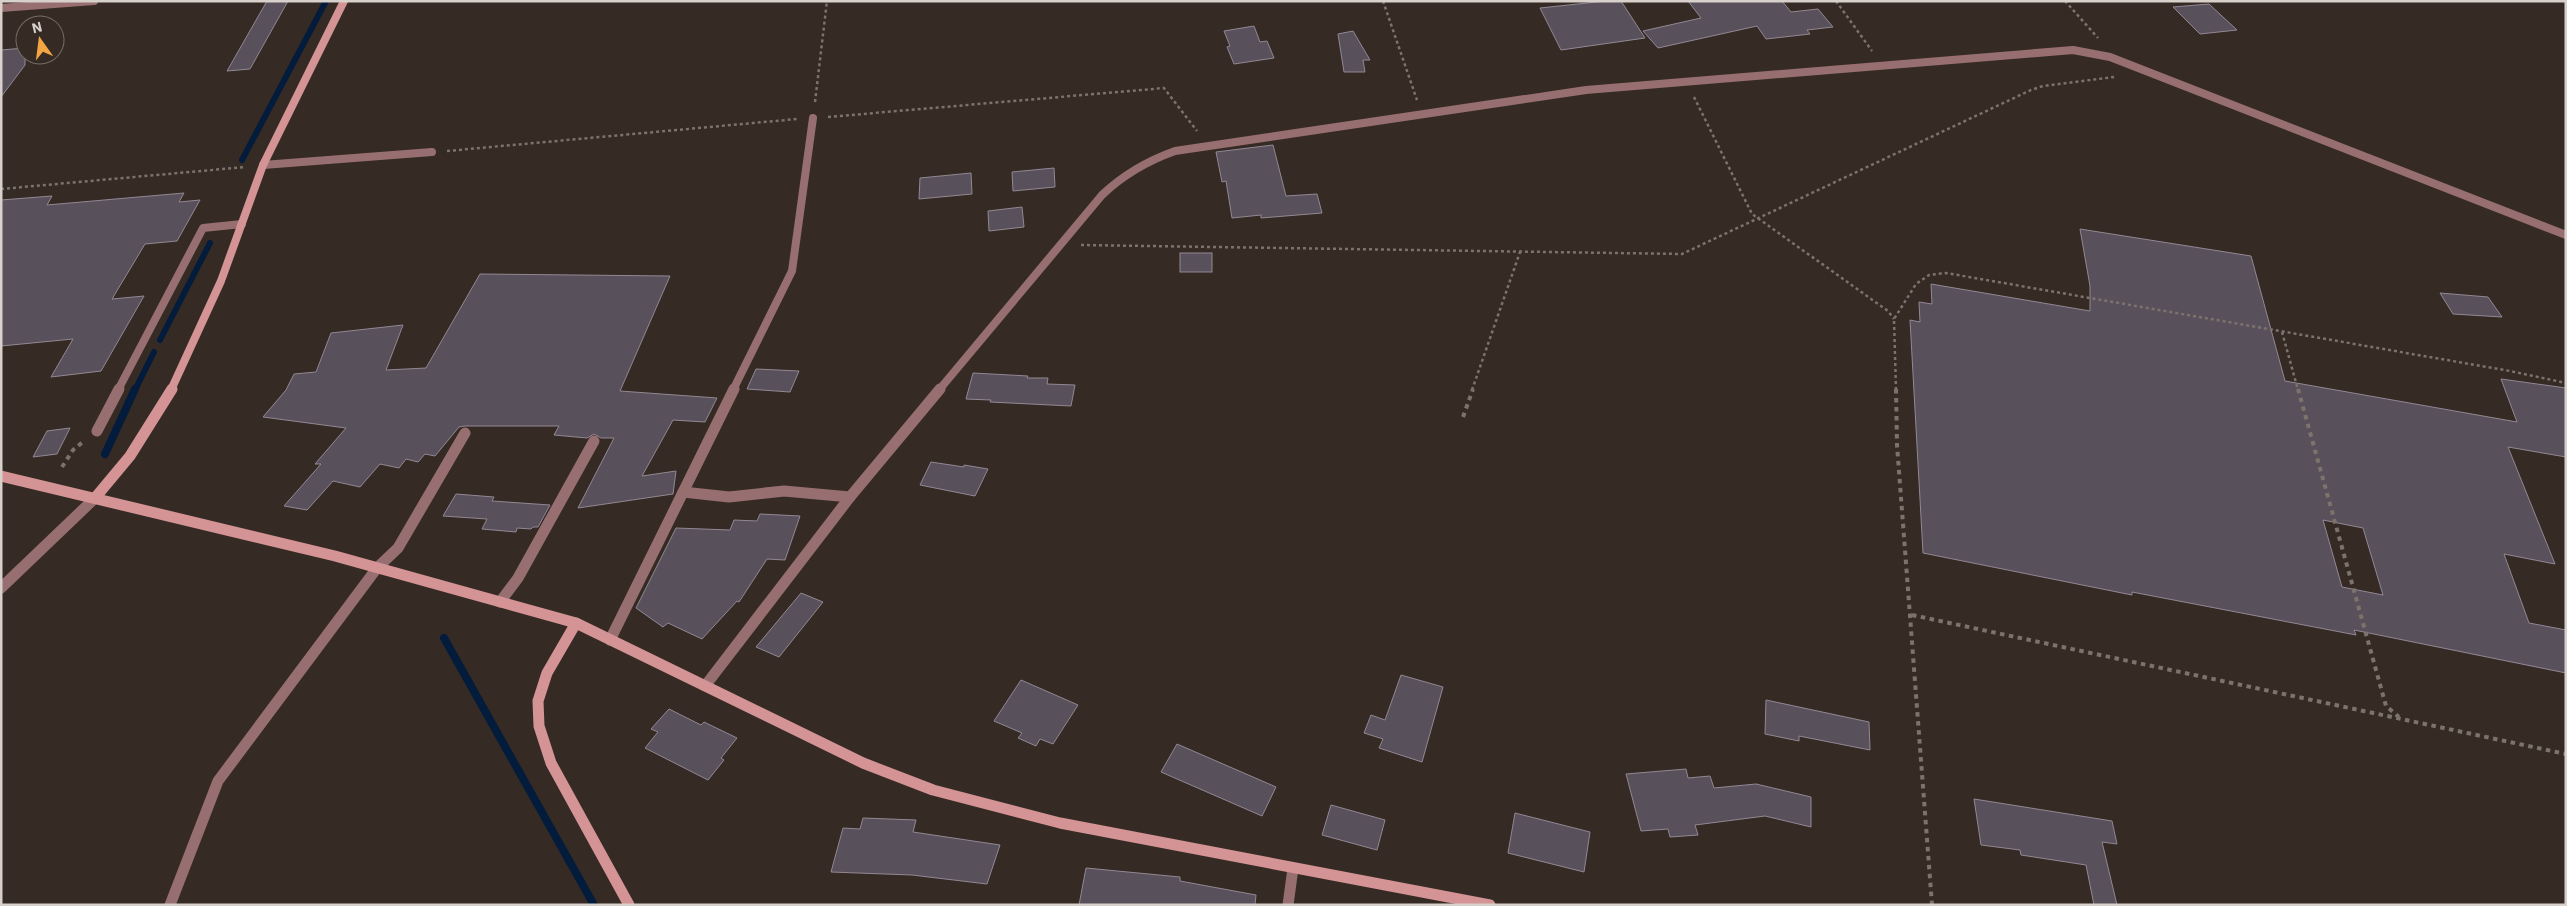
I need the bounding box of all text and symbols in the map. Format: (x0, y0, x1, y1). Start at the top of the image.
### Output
north arrow (15, 15, 65, 65)
text: N (30, 17, 44, 37)

